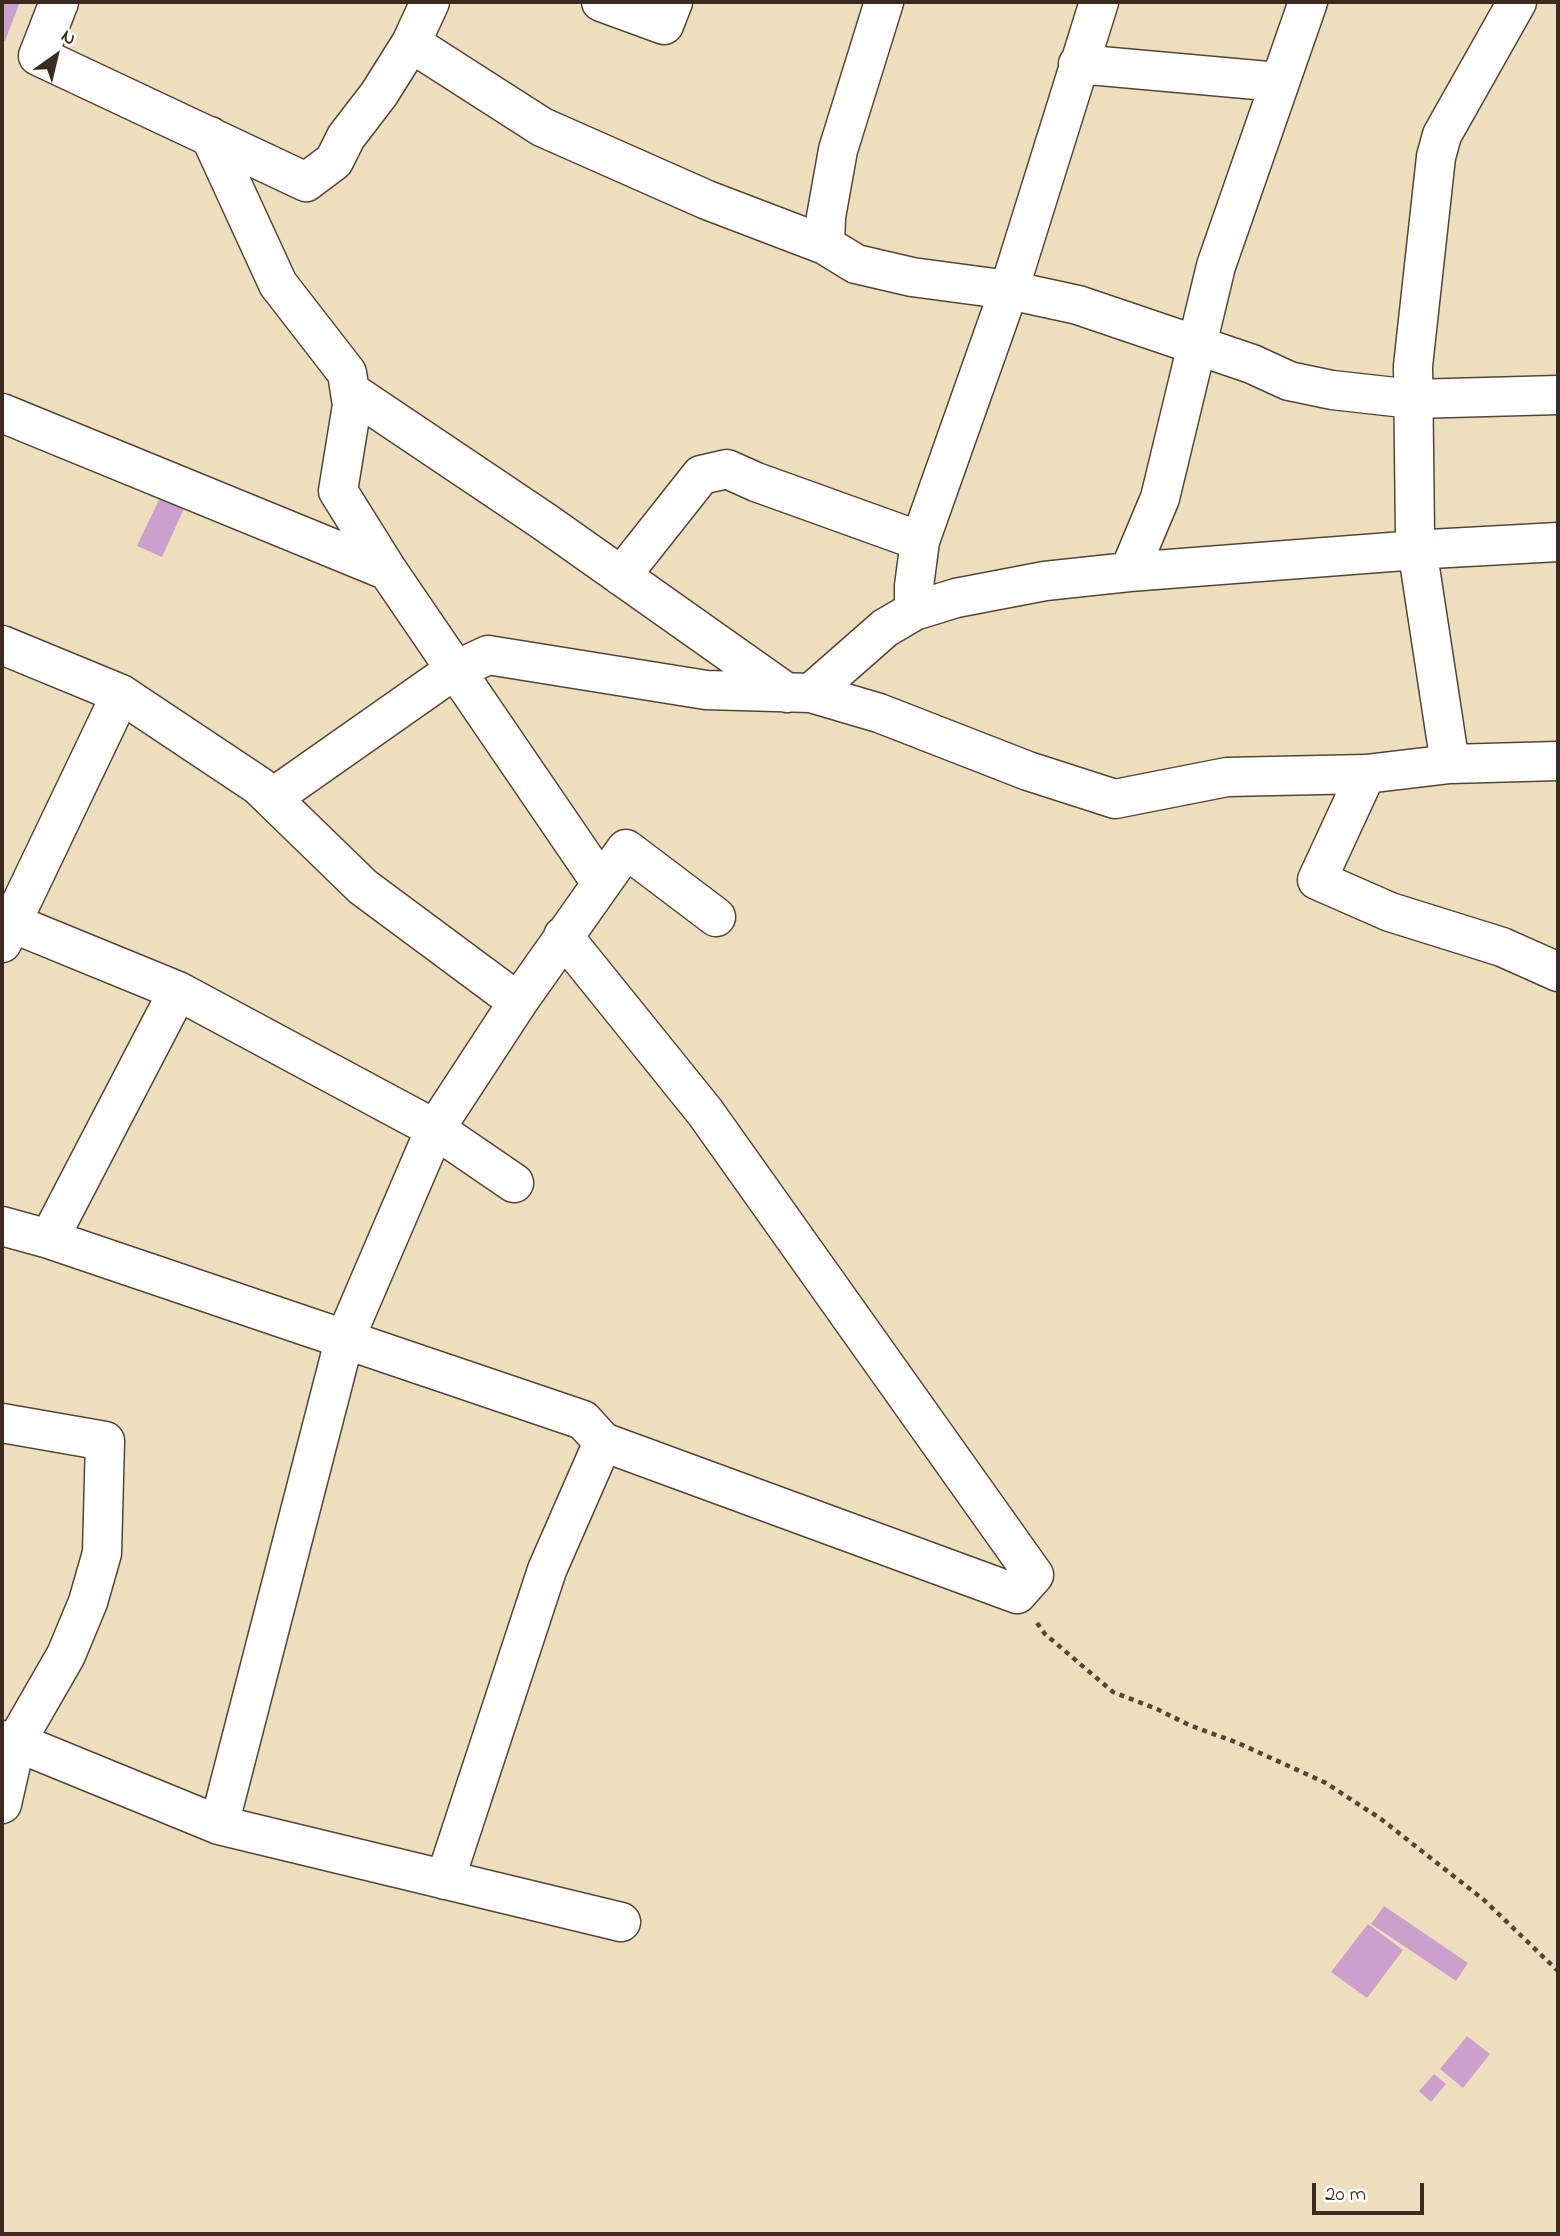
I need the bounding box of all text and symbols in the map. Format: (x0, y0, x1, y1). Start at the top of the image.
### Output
north arrow (21, 21, 91, 91)
text: N (55, 23, 81, 53)
scale bar (1315, 2170, 1427, 2214)
text: 20 m (1325, 2180, 1366, 2210)

